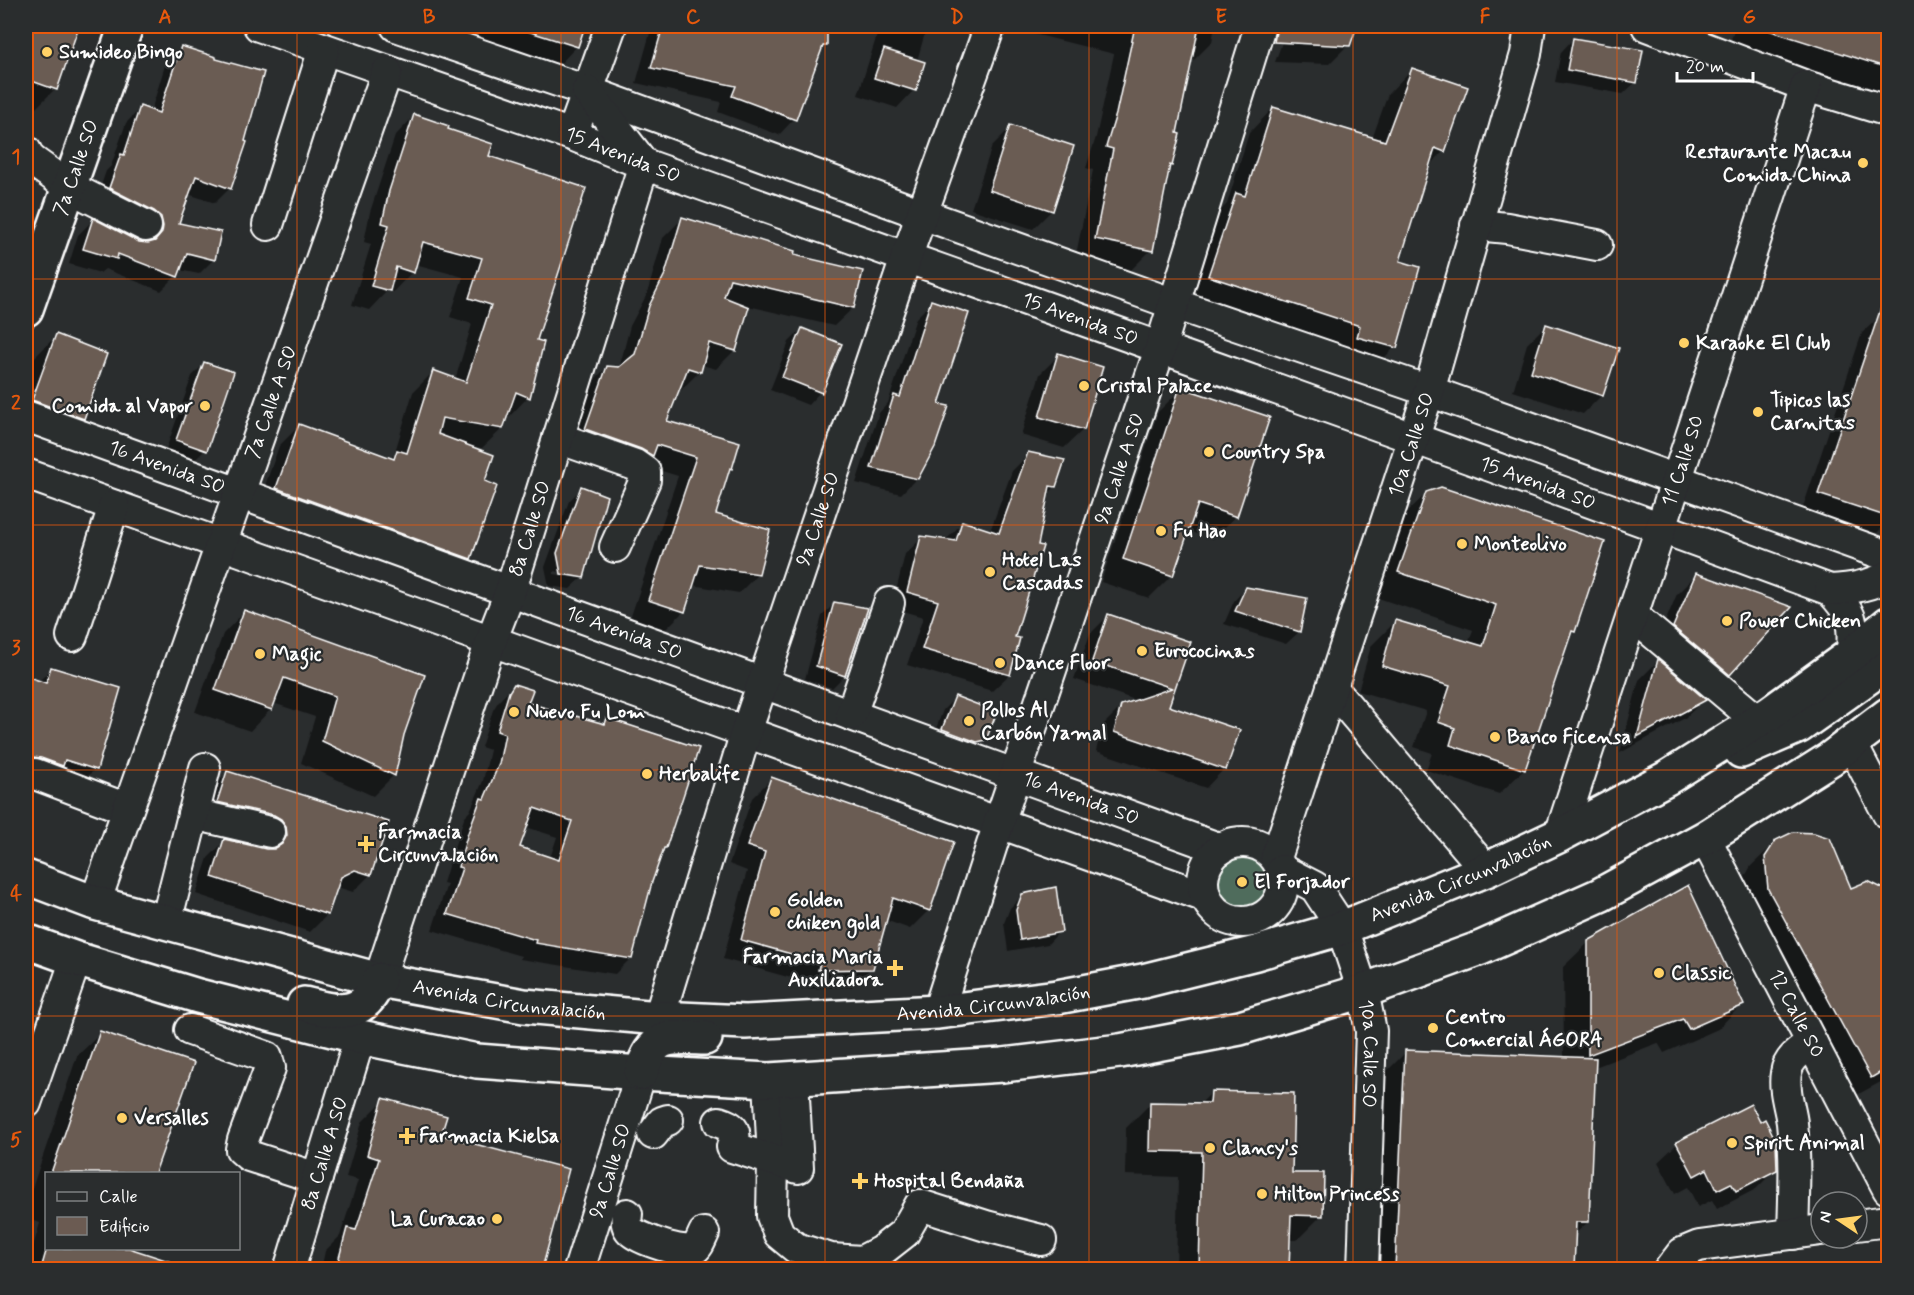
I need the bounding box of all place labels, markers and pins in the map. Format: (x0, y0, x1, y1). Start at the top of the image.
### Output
place label: Sumideo Bingo (59, 39, 183, 68)
marker: Sumideo Bingo (40, 45, 54, 59)
place label: Restaurante Macau Comida China (1685, 139, 1851, 189)
marker: Restaurante Macau Comida China (1856, 156, 1870, 170)
place label: Karaoke El Club (1696, 330, 1830, 357)
marker: Karaoke El Club (1677, 336, 1691, 350)
place label: Cristal Palace (1096, 373, 1212, 400)
marker: Cristal Palace (1077, 379, 1091, 393)
place label: Tipicos las Carnitas (1770, 387, 1855, 437)
place label: Comida al Vapor (51, 393, 194, 420)
marker: Comida al Vapor (198, 399, 212, 413)
marker: Tipicos las Carnitas (1751, 405, 1765, 419)
place label: Country Spa (1221, 439, 1325, 466)
marker: Country Spa (1202, 445, 1216, 459)
place label: Fu Hao (1173, 518, 1227, 545)
marker: Fu Hao (1154, 524, 1168, 538)
place label: Monteolivo (1474, 531, 1567, 558)
marker: Monteolivo (1455, 537, 1469, 551)
place label: Hotel Las Cascadas (1002, 547, 1083, 597)
marker: Hotel Las Cascadas (983, 565, 997, 579)
place label: Power Chicken (1739, 608, 1861, 635)
marker: Power Chicken (1720, 614, 1734, 628)
place label: Eurococinas (1154, 638, 1255, 665)
place label: Magic (272, 641, 322, 670)
marker: Eurococinas (1135, 644, 1149, 658)
marker: Magic (253, 647, 267, 661)
place label: Dance Floor (1012, 650, 1111, 677)
marker: Dance Floor (993, 656, 1007, 670)
place label: Pollos Al Carbón Yamal (981, 697, 1107, 747)
place label: Nuevo Fu Lom (526, 699, 645, 726)
marker: Nuevo Fu Lom (507, 705, 521, 719)
marker: Pollos Al Carbón Yamal (962, 714, 976, 728)
place label: Banco Ficensa (1507, 724, 1631, 751)
marker: Banco Ficensa (1488, 730, 1502, 744)
place label: Herbalife (659, 761, 740, 788)
marker: Herbalife (640, 767, 654, 781)
place label: Farmacia Circunvalación (378, 819, 498, 869)
marker: Farmacia Circunvalación (359, 837, 373, 851)
place label: El Forjador (1254, 869, 1351, 896)
marker: El Forjador (1235, 875, 1249, 889)
place label: Golden chiken gold (786, 887, 880, 939)
marker: Golden chiken gold (768, 905, 782, 919)
place label: Farmacia Maria Auxiliadora (743, 944, 884, 994)
place label: Classic (1671, 960, 1732, 987)
marker: Farmacia Maria Auxiliadora (888, 961, 902, 975)
marker: Classic (1652, 966, 1666, 980)
place label: Centro Comercial ÁGORA (1445, 1004, 1603, 1054)
marker: Centro Comercial ÁGORA (1426, 1021, 1440, 1035)
place label: Versalles (134, 1105, 209, 1132)
marker: Versalles (115, 1111, 129, 1125)
place label: Farmacia Kielsa (419, 1123, 559, 1150)
marker: Farmacia Kielsa (400, 1129, 414, 1143)
place label: Spirit Animal (1744, 1130, 1865, 1157)
place label: Clancy's (1222, 1135, 1298, 1162)
marker: Spirit Animal (1725, 1136, 1739, 1150)
marker: Clancy's (1203, 1141, 1217, 1155)
place label: Hospital Bendaña (874, 1168, 1024, 1195)
marker: Hospital Bendaña (851, 1172, 869, 1190)
place label: Hilton Princess (1274, 1181, 1399, 1208)
marker: Hilton Princess (1255, 1187, 1269, 1201)
place label: La Curacao (390, 1206, 485, 1233)
marker: La Curacao (490, 1212, 504, 1226)

